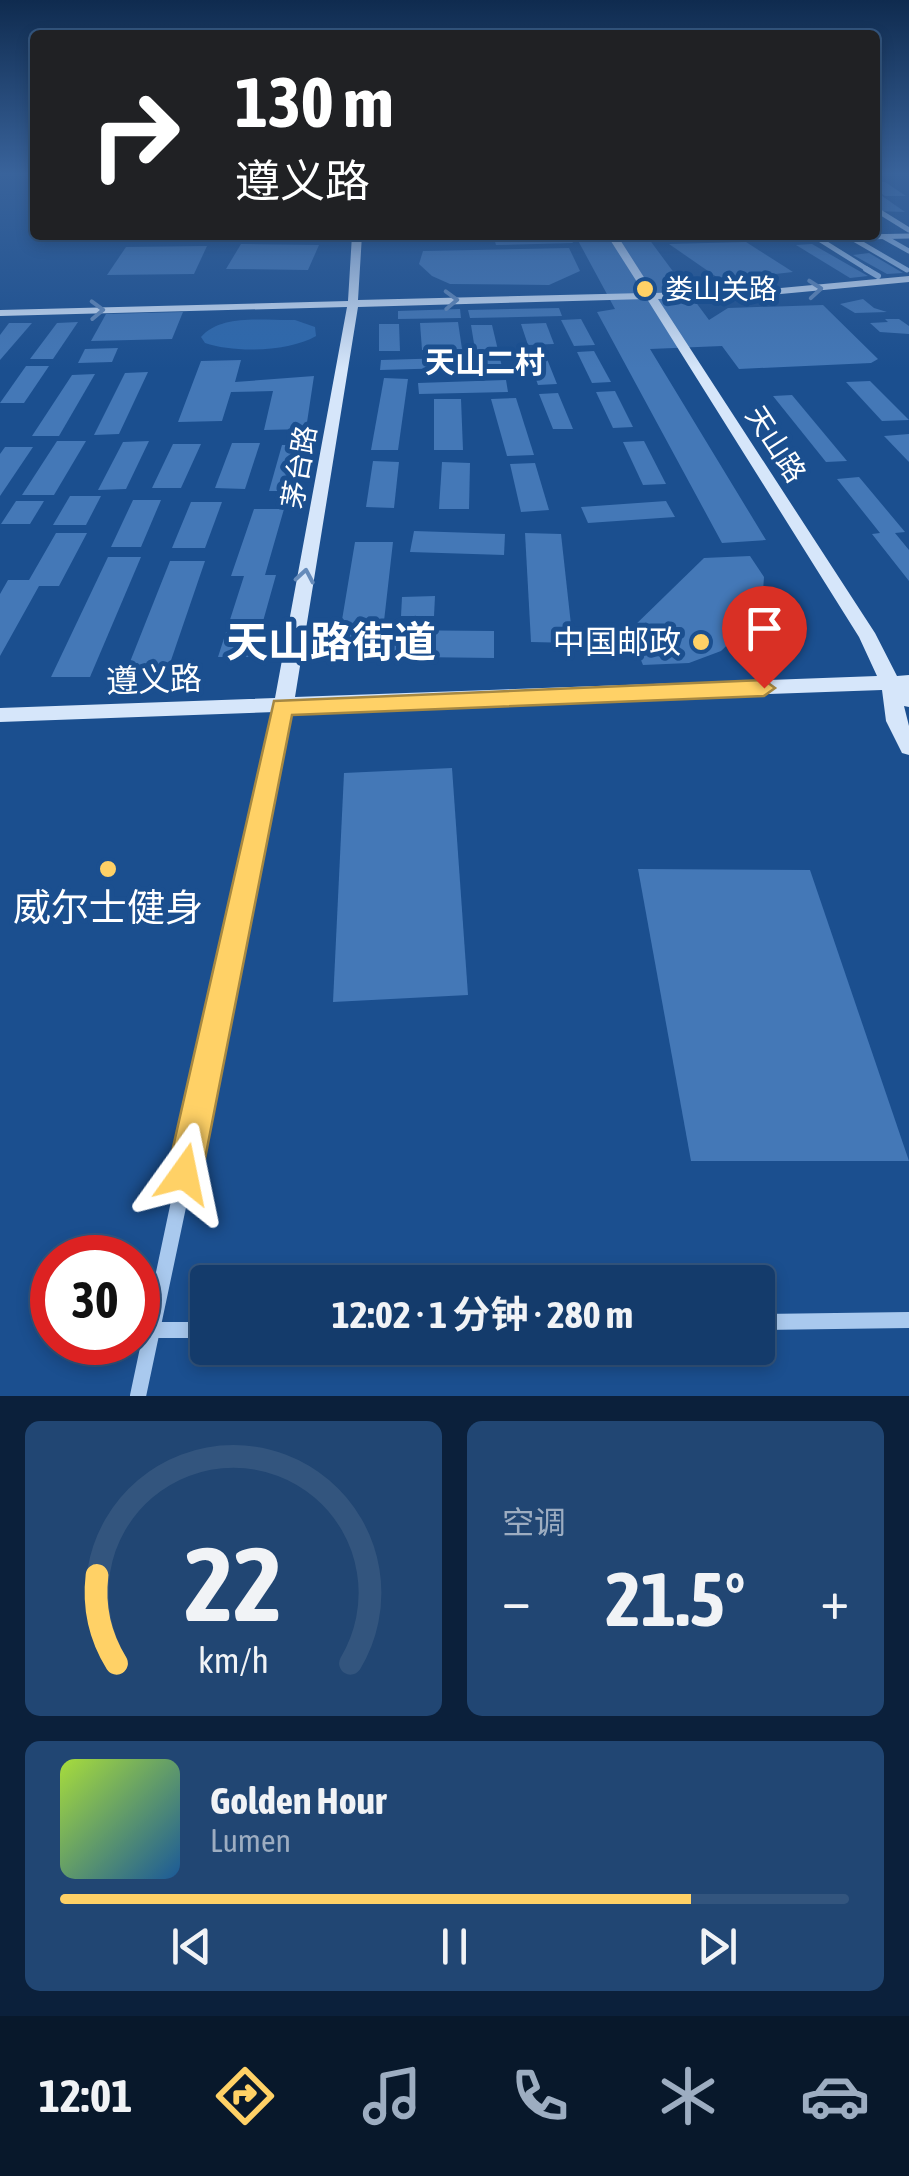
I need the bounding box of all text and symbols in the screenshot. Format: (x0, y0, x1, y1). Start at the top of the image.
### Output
text: 130 m (235, 62, 394, 142)
icon: right (70, 70, 200, 200)
text: 遵义路 (235, 155, 370, 207)
place label: 娄山关路 (665, 273, 777, 305)
marker: 娄山关路 (634, 278, 656, 300)
one-way arrow (808, 279, 824, 301)
one-way arrow (443, 290, 459, 311)
one-way arrow (90, 300, 106, 321)
district label: 天山二村 (425, 345, 545, 379)
street label: 天山路 (740, 400, 812, 488)
street label: 茅台路 (276, 423, 322, 511)
one-way arrow (294, 568, 315, 584)
pin (722, 586, 807, 689)
icon: arrive (737, 601, 792, 656)
district label: 天山路街道 (226, 618, 436, 666)
place label: 中国邮政 (553, 623, 681, 660)
marker: 中国邮政 (690, 631, 712, 653)
street label: 遵义路 (105, 659, 203, 700)
marker: 威尔士健身 (97, 858, 119, 880)
place label: 威尔士健身 (13, 886, 203, 929)
position arrow (132, 1122, 236, 1226)
speed limit sign: 30 (30, 1235, 160, 1365)
text: 12:02 · 1 分钟 · 280 m (332, 1293, 633, 1336)
text: 空调 (502, 1504, 566, 1541)
text: 22 (185, 1524, 282, 1643)
text: 21.5° (606, 1556, 745, 1642)
text: − (502, 1568, 531, 1631)
text: + (820, 1568, 849, 1631)
text: km/h (198, 1640, 269, 1681)
text: Golden Hour (210, 1779, 386, 1822)
text: Lumen (210, 1822, 291, 1859)
icon: previous (164, 1919, 219, 1974)
icon: pause (427, 1919, 482, 1974)
icon: next (690, 1919, 745, 1974)
icon: directions (210, 2061, 280, 2131)
icon: music (357, 2061, 427, 2131)
icon: phone (505, 2061, 575, 2131)
icon: climate (653, 2061, 723, 2131)
icon: car (800, 2061, 870, 2131)
text: 12:01 (39, 2070, 132, 2122)

